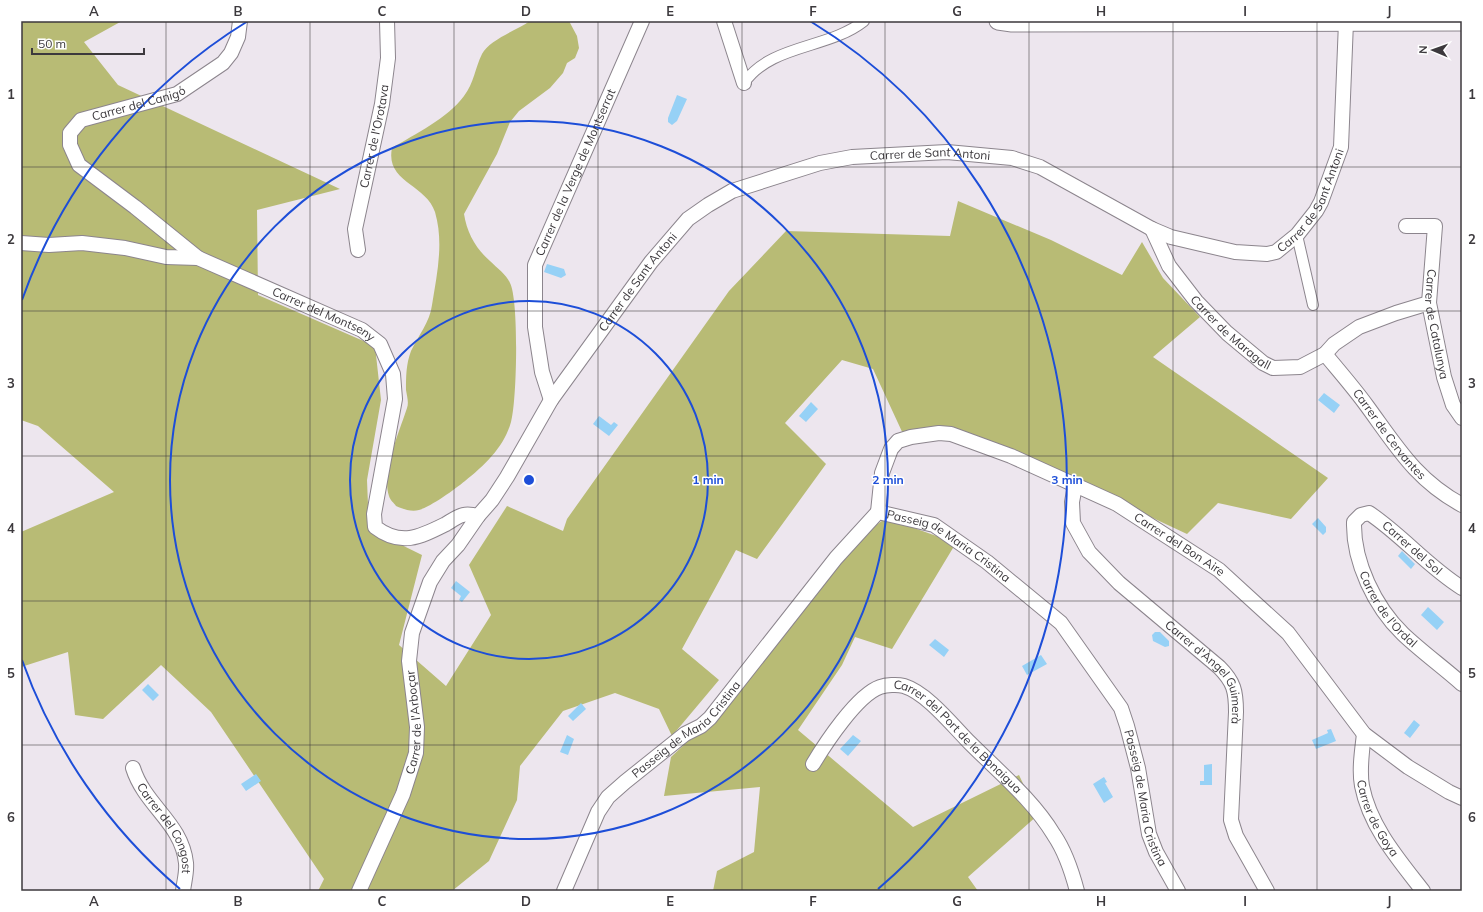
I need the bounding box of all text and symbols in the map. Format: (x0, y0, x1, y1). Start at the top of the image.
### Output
text: A (89, 3, 99, 19)
text: B (234, 3, 243, 19)
text: C (378, 3, 387, 19)
text: D (521, 3, 531, 19)
text: E (666, 3, 674, 19)
text: F (809, 3, 817, 19)
text: G (952, 3, 962, 19)
text: H (1096, 3, 1106, 19)
text: I (1243, 3, 1247, 19)
text: J (1387, 3, 1391, 19)
scale bar (32, 30, 144, 56)
north arrow (1413, 30, 1453, 70)
text: 50 m (38, 36, 66, 51)
text: N (1416, 45, 1430, 54)
street label: Carrer del Canigó (90, 82, 188, 124)
street label: Carrer de l'Orotava (356, 84, 391, 189)
text: 1 (7, 86, 15, 102)
street label: Carrer de la Verge de Montserrat (532, 86, 618, 258)
text: 1 (1468, 86, 1476, 102)
street label: Carrer de Sant Antoni (869, 144, 991, 163)
street label: Carrer de Sant Antoni (1274, 146, 1347, 255)
street label: Carrer de Sant Antoni (595, 229, 680, 334)
text: 2 (7, 231, 15, 247)
text: 2 (1468, 231, 1476, 247)
street label: Carrer de Catalunya (1422, 269, 1452, 380)
street label: Carrer del Montseny (270, 283, 379, 345)
street label: Carrer de Maragall (1187, 292, 1273, 373)
text: 3 (7, 375, 15, 391)
text: 3 (1468, 375, 1476, 391)
street label: Carrer de Cervantes (1350, 386, 1429, 483)
text: 1 min (692, 472, 724, 487)
text: 2 min (872, 472, 904, 487)
text: 3 min (1051, 472, 1083, 487)
centre of rings (522, 473, 536, 487)
street label: Passeig de Maria Cristina (885, 506, 1014, 585)
street label: Carrer del Bon Aire (1131, 509, 1228, 579)
street label: Carrer del Sol (1379, 517, 1445, 578)
text: 4 (7, 520, 15, 536)
text: 4 (1468, 520, 1476, 536)
street label: Carrer de l'Ordal (1356, 569, 1420, 650)
street label: Carrer d'Àngel Guimerà (1162, 617, 1244, 725)
text: 5 (7, 665, 15, 681)
text: 5 (1468, 665, 1476, 681)
street label: Carrer de l'Arboçar (402, 669, 424, 776)
street label: Carrer del Port de la Bonaigua (893, 677, 1025, 796)
street label: Passeig de Maria Cristina (628, 678, 743, 781)
street label: Passeig de Maria Cristina (1121, 728, 1171, 869)
street label: Carrer de Goya (1354, 779, 1402, 859)
street label: Carrer del Congost (134, 780, 194, 874)
text: 6 (7, 809, 15, 825)
text: 6 (1468, 809, 1476, 825)
text: A (89, 893, 99, 909)
text: B (234, 893, 243, 909)
text: C (378, 893, 387, 909)
text: D (521, 893, 531, 909)
text: E (666, 893, 674, 909)
text: F (809, 893, 817, 909)
text: G (952, 893, 962, 909)
text: H (1096, 893, 1106, 909)
text: I (1243, 893, 1247, 909)
text: J (1387, 893, 1391, 909)

